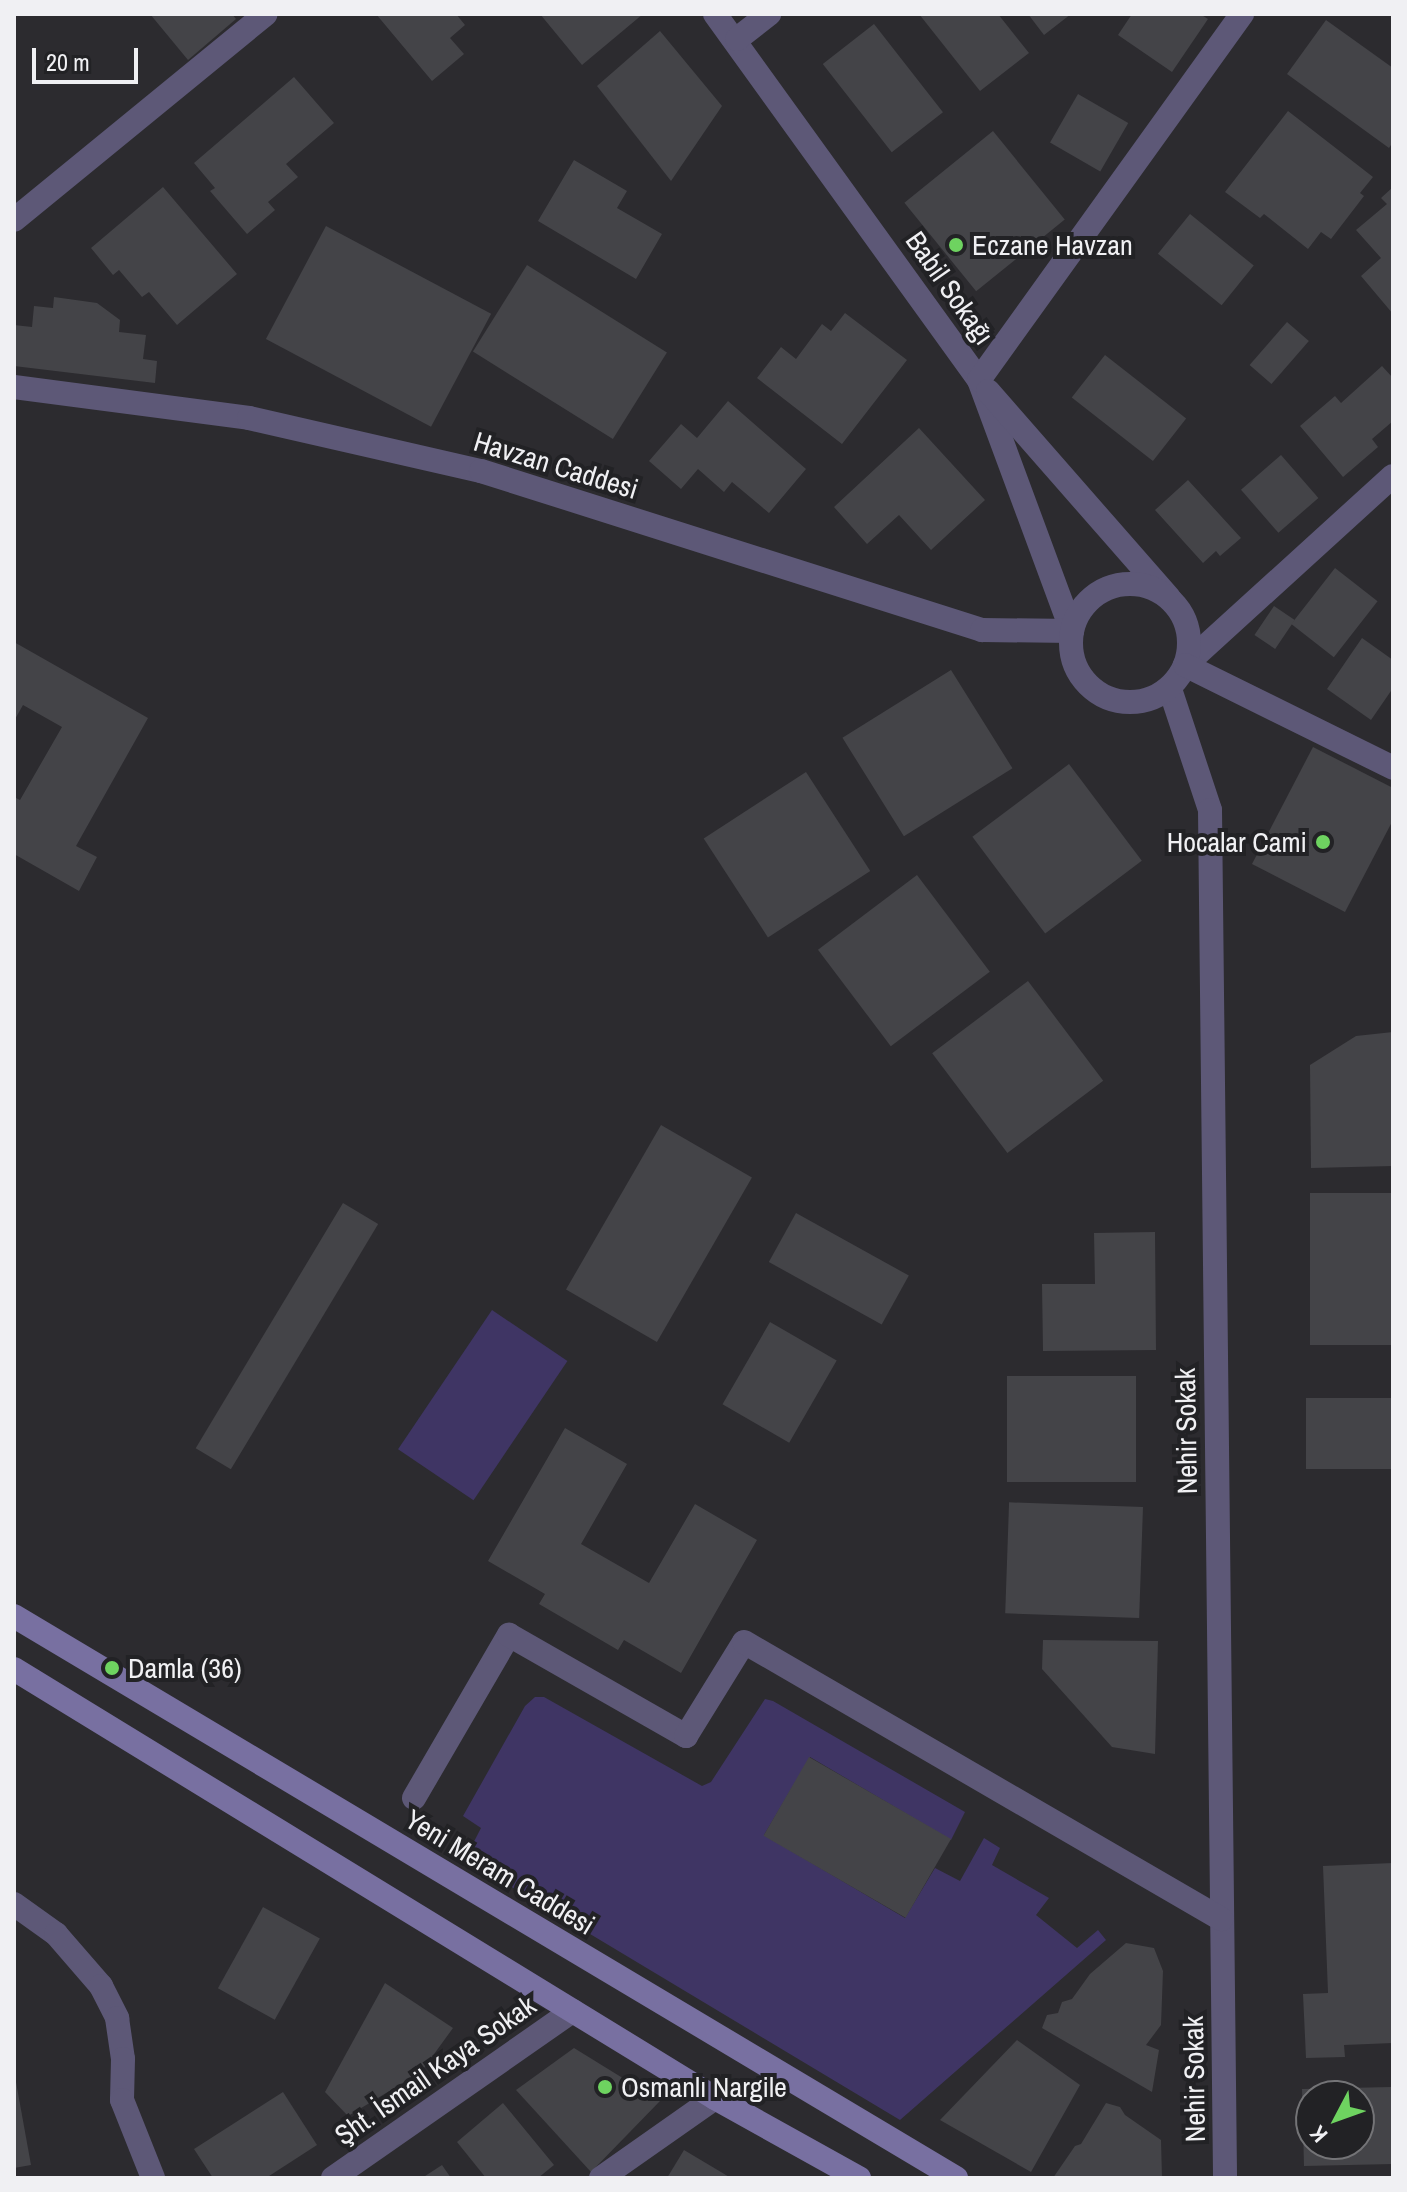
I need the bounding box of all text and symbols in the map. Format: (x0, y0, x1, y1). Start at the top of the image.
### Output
scale bar (36, 32, 142, 82)
text: 20 m (46, 46, 90, 78)
street label: Babil Sokağı (899, 225, 1001, 351)
place label: Eczane Havzan (972, 228, 1133, 262)
marker: Eczane Havzan (947, 236, 965, 254)
street label: Havzan Caddesi (470, 424, 642, 506)
place label: Hocalar Cami (1167, 825, 1307, 859)
marker: Hocalar Cami (1314, 833, 1332, 851)
street label: Nehir Sokak (1168, 1368, 1204, 1494)
place label: Damla (36) (128, 1651, 242, 1685)
marker: Damla (36) (103, 1659, 121, 1677)
street label: Yeni Meram Caddesi (399, 1802, 601, 1942)
street label: Şht. İsmail Kaya Sokak (328, 1988, 542, 2152)
street label: Nehir Sokak (1176, 2016, 1212, 2142)
place label: Osmanlı Nargile (621, 2070, 787, 2104)
marker: Osmanlı Nargile (596, 2078, 614, 2096)
north arrow (1295, 2080, 1375, 2160)
text: K (1303, 2120, 1334, 2149)

